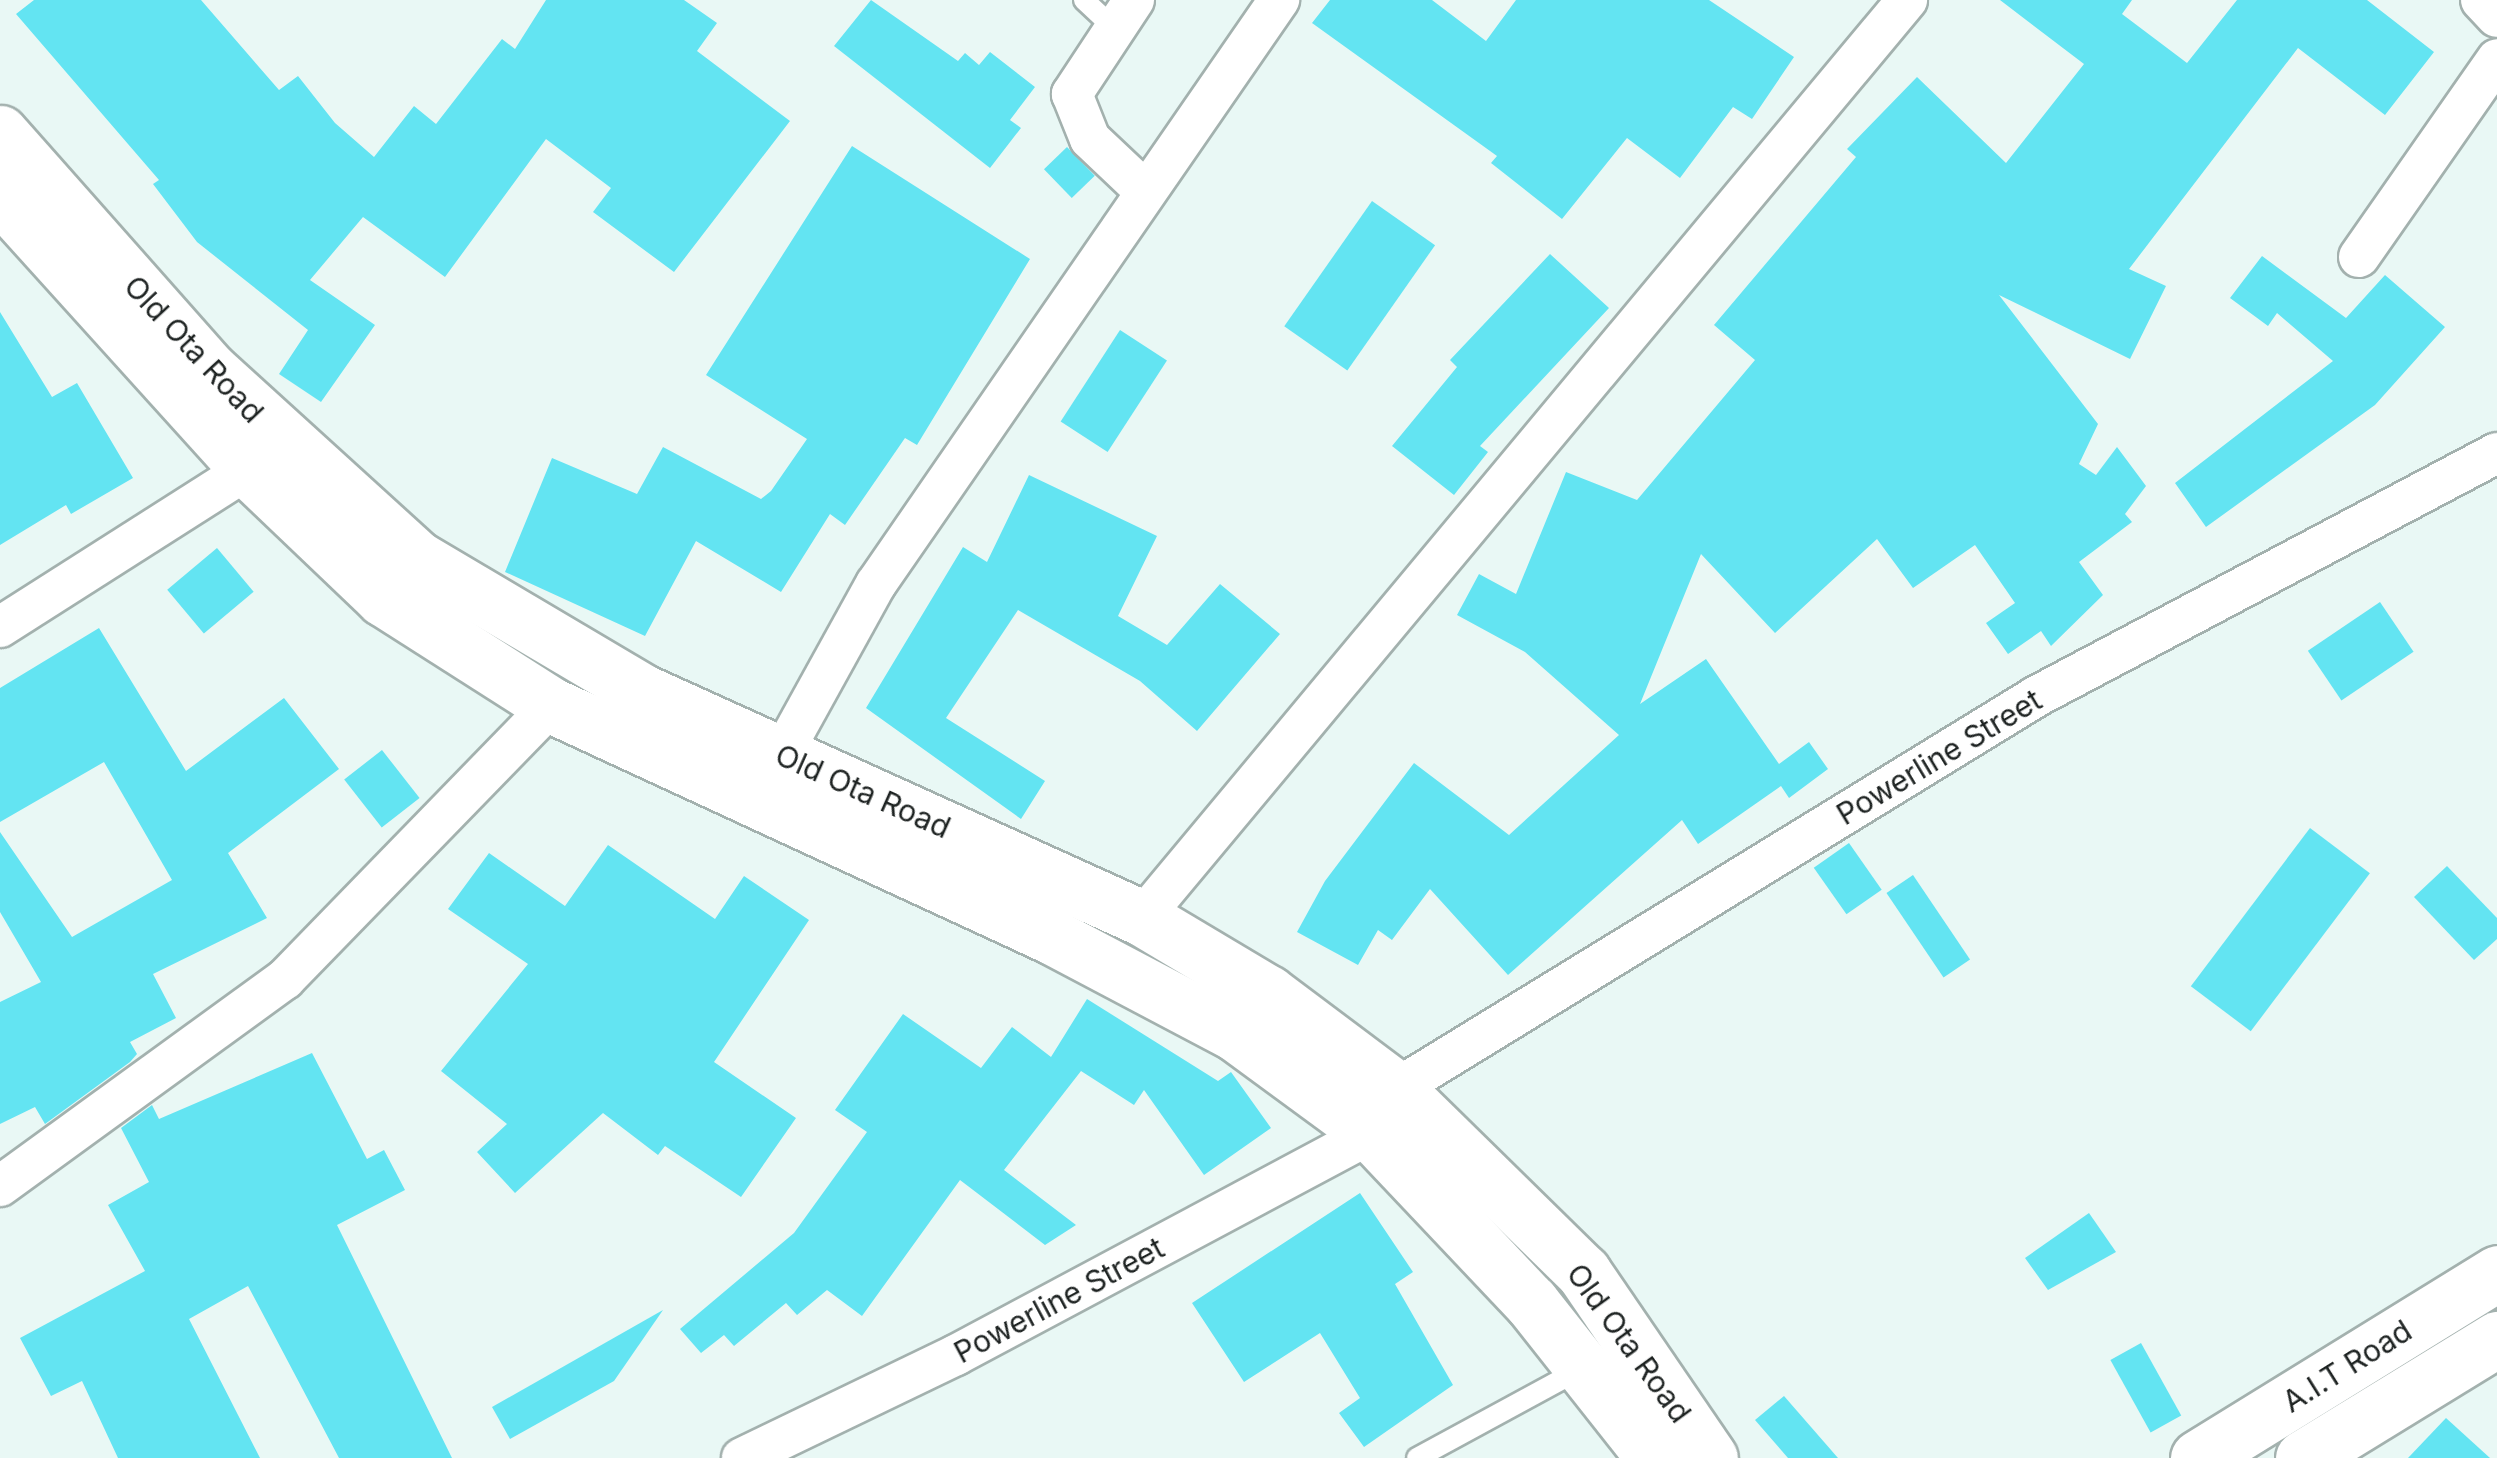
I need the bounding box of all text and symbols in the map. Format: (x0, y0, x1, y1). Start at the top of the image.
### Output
street label: Old Ota Road (117, 268, 271, 430)
street label: Powerline Street (1830, 682, 2048, 832)
street label: Old Ota Road (770, 736, 956, 846)
street label: Powerline Street (948, 1230, 1170, 1370)
street label: Old Ota Road (1559, 1257, 1699, 1429)
street label: A.I.T Road (2276, 1312, 2418, 1420)

